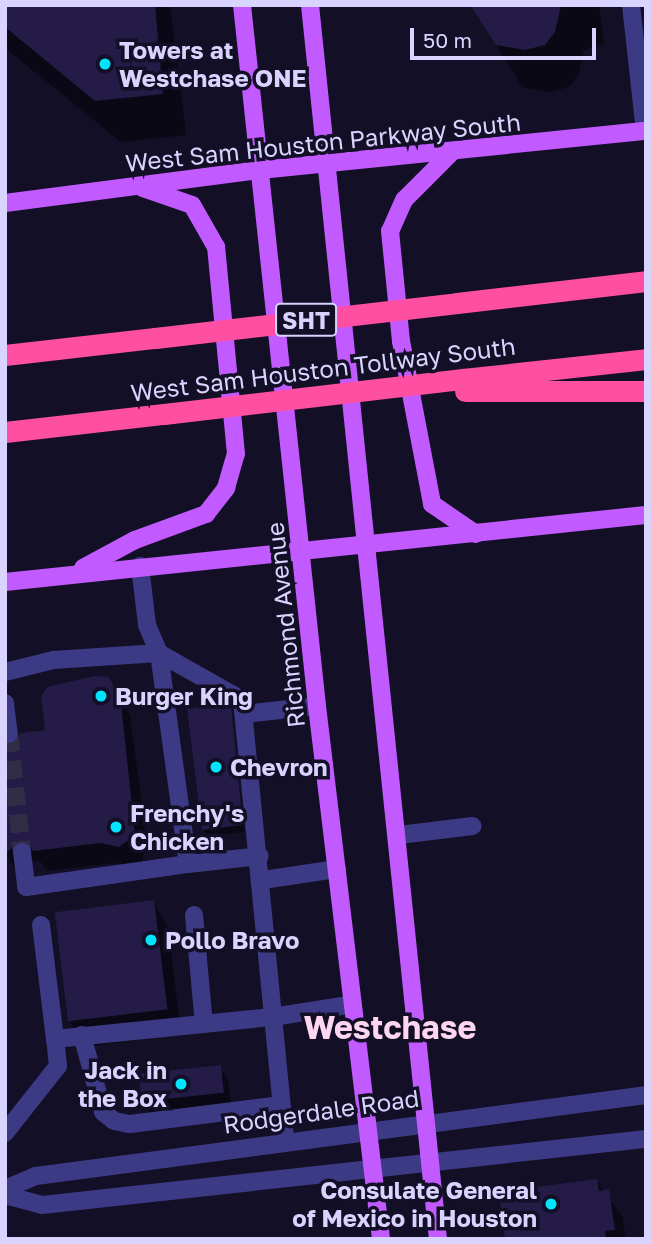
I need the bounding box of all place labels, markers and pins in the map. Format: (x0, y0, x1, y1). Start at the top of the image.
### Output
place label: Towers at Westchase ONE (119, 36, 306, 92)
marker: Towers at Westchase ONE (97, 56, 113, 72)
place label: Burger King (115, 682, 253, 710)
marker: Burger King (93, 688, 109, 704)
place label: Chevron (230, 753, 328, 781)
marker: Chevron (208, 759, 224, 775)
place label: Frenchy's Chicken (130, 799, 244, 855)
marker: Frenchy's Chicken (108, 819, 124, 835)
place label: Pollo Bravo (165, 926, 299, 954)
marker: Pollo Bravo (143, 932, 159, 948)
place label: Jack in the Box (78, 1056, 167, 1112)
marker: Jack in the Box (173, 1076, 189, 1092)
place label: Consulate General of Mexico in Houston (292, 1176, 537, 1232)
marker: Consulate General of Mexico in Houston (543, 1196, 559, 1212)

